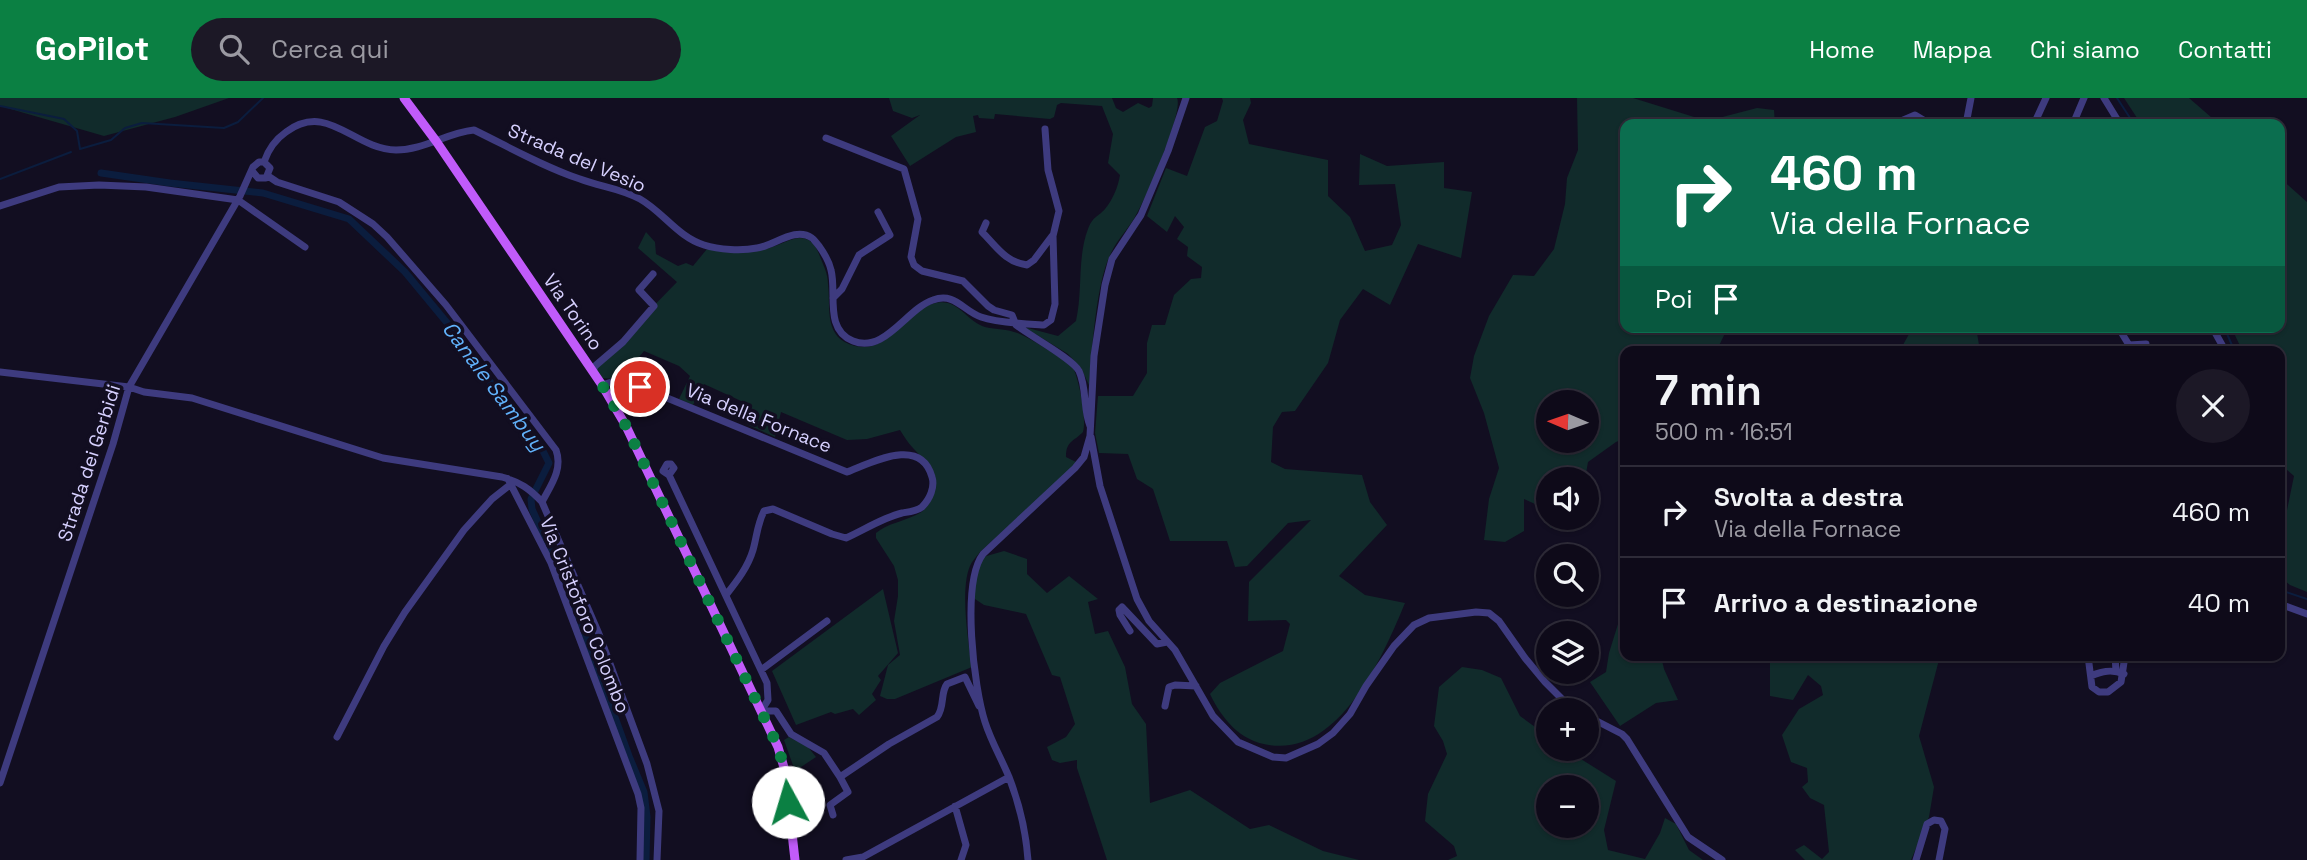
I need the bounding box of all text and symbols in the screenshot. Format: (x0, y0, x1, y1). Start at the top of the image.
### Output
search box (191, 18, 681, 81)
text: GoPilot (35, 28, 149, 70)
icon: search (215, 30, 253, 68)
text: Cerca qui (271, 32, 389, 66)
text: Home (1809, 34, 1875, 65)
text: Mappa (1913, 34, 1992, 65)
text: Chi siamo (2030, 34, 2140, 65)
text: Contatti (2178, 34, 2272, 65)
street label: Strada del Vesio (504, 118, 650, 198)
text: 460 m (1770, 142, 1918, 204)
icon: right (1655, 147, 1746, 238)
text: Via della Fornace (1770, 203, 2031, 243)
street label: Via Torino (538, 269, 608, 355)
icon: arrive (1707, 280, 1745, 318)
text: Poi (1655, 282, 1693, 316)
water label: Canale Sambuy (436, 316, 552, 457)
pin (610, 357, 670, 417)
text: 7 min (1655, 364, 1762, 417)
icon: arrive (621, 368, 659, 406)
button: close (2176, 369, 2250, 443)
street label: Via della Fornace (683, 377, 835, 459)
street label: Strada dei Gerbidi (52, 381, 126, 545)
north arrow (1536, 390, 1600, 453)
map controls (1536, 390, 1599, 838)
text: 500 m · 16:51 (1655, 417, 1793, 447)
button: sound (1536, 467, 1599, 530)
text: Svolta a destra (1714, 480, 1903, 514)
icon: right (1655, 493, 1693, 531)
text: 460 m (2172, 495, 2250, 529)
street label: Via Cristoforo Colombo (534, 513, 636, 717)
text: Via della Fornace (1714, 514, 1901, 544)
button: search (1536, 544, 1599, 607)
icon: arrive (1655, 584, 1693, 622)
text: Arrivo a destinazione (1714, 586, 1978, 620)
text: 40 m (2188, 586, 2250, 620)
button: layers (1536, 621, 1599, 684)
button: + (1536, 698, 1599, 761)
position arrow (751, 765, 825, 839)
button: − (1536, 775, 1599, 838)

